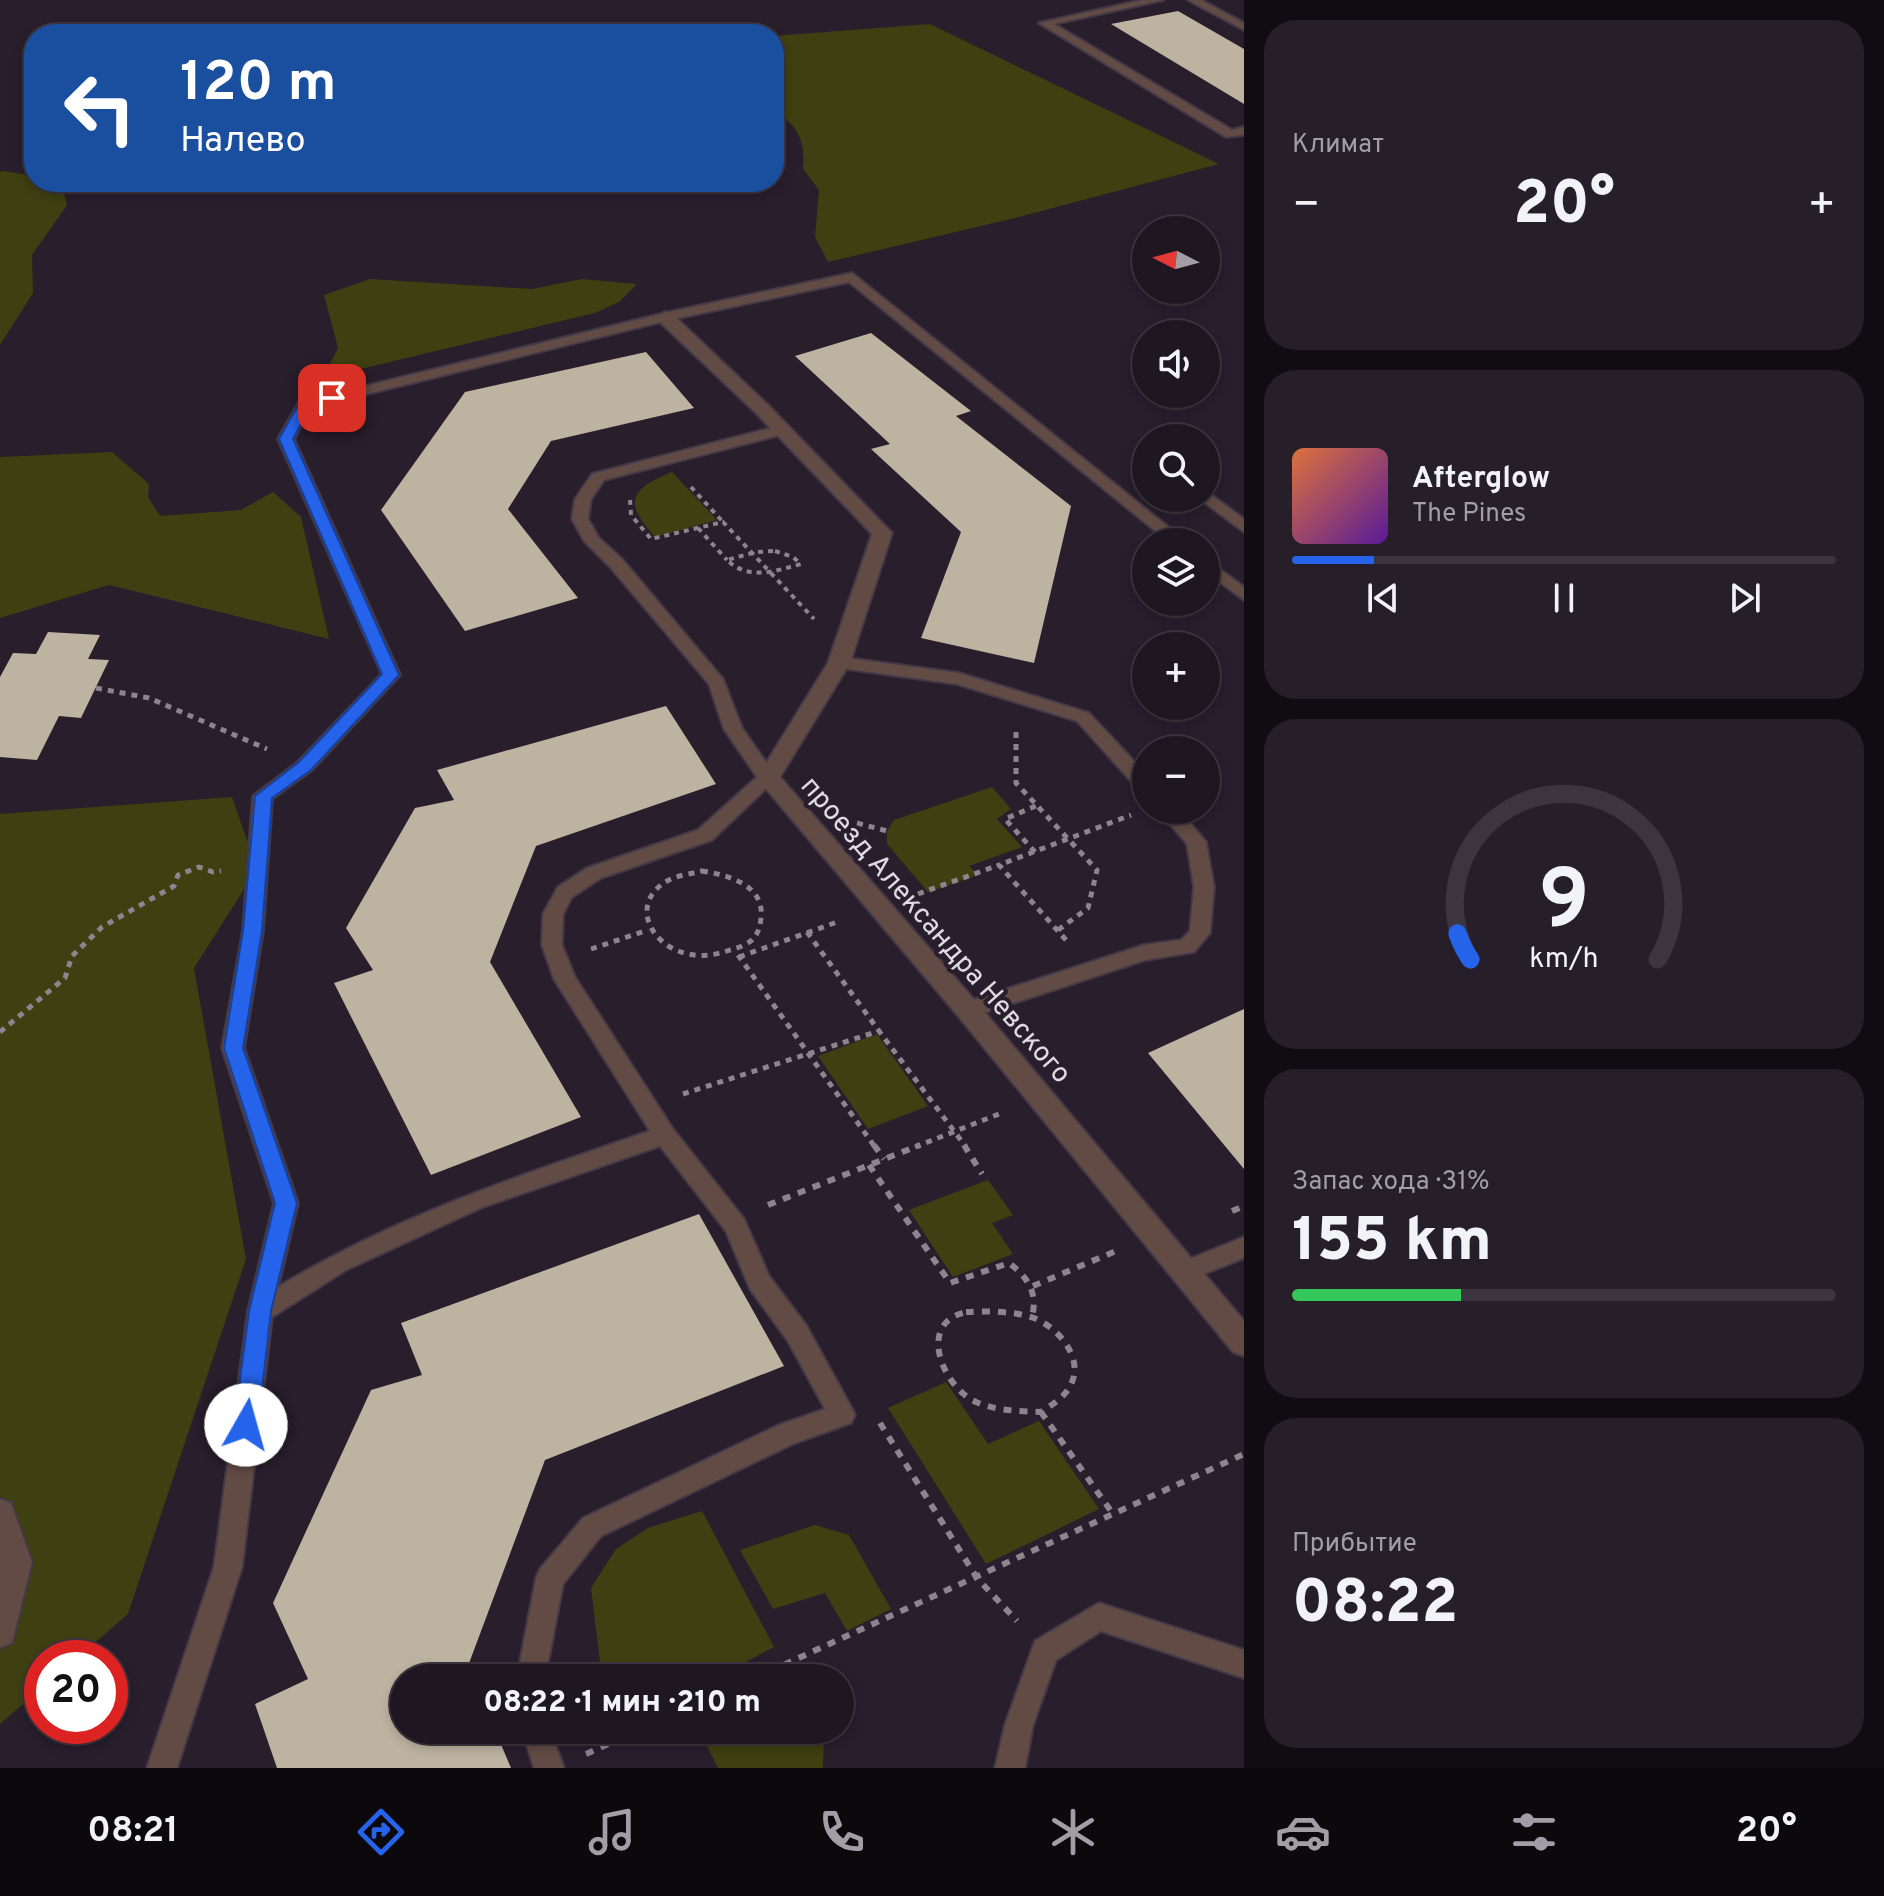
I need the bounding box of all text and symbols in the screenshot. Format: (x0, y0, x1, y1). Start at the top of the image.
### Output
text: 120 m (180, 50, 337, 120)
icon: left (48, 56, 152, 160)
text: Налево (180, 119, 306, 165)
text: Климат (1292, 129, 1384, 162)
text: 20° (1513, 169, 1615, 245)
text: − (1292, 179, 1320, 235)
text: + (1808, 179, 1836, 235)
north arrow (1132, 216, 1220, 304)
map controls (1132, 216, 1220, 824)
button: sound (1132, 320, 1220, 408)
pin (298, 364, 366, 432)
icon: arrive (310, 376, 354, 420)
button: search (1132, 424, 1220, 512)
text: Afterglow (1412, 461, 1550, 498)
text: The Pines (1412, 498, 1526, 531)
button: layers (1132, 528, 1220, 616)
icon: previous (1361, 576, 1405, 620)
icon: pause (1542, 576, 1586, 620)
icon: next (1723, 576, 1767, 620)
button: + (1132, 632, 1220, 720)
button: − (1132, 736, 1220, 824)
street label: проезд Александра Невского (791, 770, 1078, 1092)
text: 9 (1538, 853, 1590, 958)
text: km/h (1529, 942, 1599, 978)
text: Запас хода · 31% (1292, 1166, 1490, 1199)
text: 155 km (1292, 1206, 1492, 1282)
position arrow (204, 1383, 288, 1467)
text: Прибытие (1292, 1528, 1417, 1561)
text: 08:22 (1292, 1568, 1458, 1644)
speed limit sign: 20 (24, 1640, 128, 1744)
text: 08:22 · 1 мин · 210 m (483, 1685, 761, 1722)
icon: directions (353, 1804, 409, 1860)
icon: music (584, 1804, 640, 1860)
icon: phone (814, 1804, 870, 1860)
icon: climate (1045, 1804, 1101, 1860)
icon: car (1275, 1804, 1331, 1860)
icon: filters (1506, 1804, 1562, 1860)
text: 08:21 (87, 1809, 179, 1855)
text: 20° (1736, 1809, 1797, 1855)

